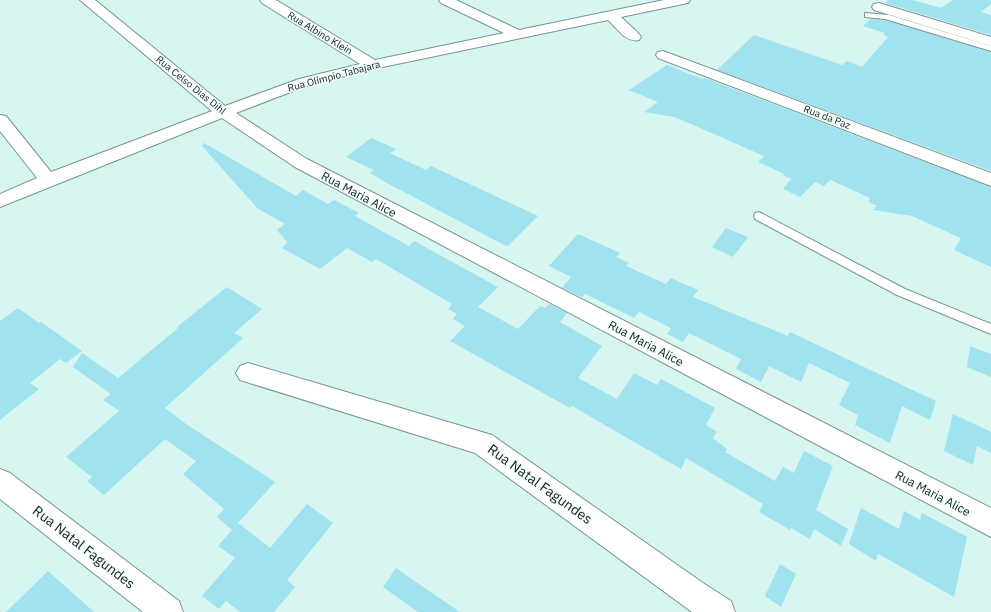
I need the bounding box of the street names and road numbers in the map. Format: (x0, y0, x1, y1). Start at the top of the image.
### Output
street label: Rua Albino Klein (285, 8, 355, 58)
street label: Rua Celso Dias Dihl (153, 53, 229, 117)
street label: Rua Olímpio Tabajara (286, 57, 382, 95)
street label: Rua da Paz (802, 102, 853, 132)
street label: Rua Maria Alice (319, 168, 400, 220)
street label: Rua Maria Alice (606, 317, 687, 369)
street label: Rua Natal Fagundes (484, 440, 596, 528)
street label: Rua Maria Alice (893, 467, 974, 519)
street label: Rua Natal Fagundes (29, 501, 139, 593)

